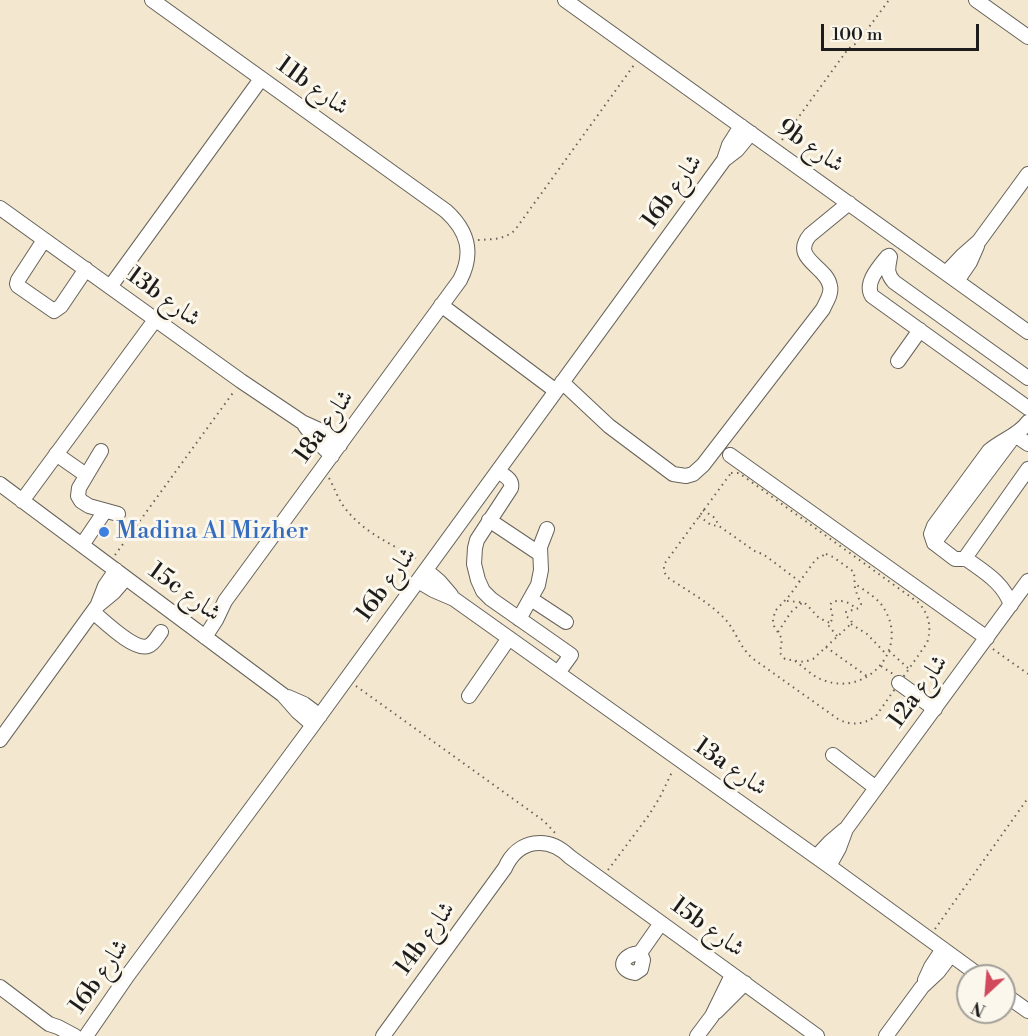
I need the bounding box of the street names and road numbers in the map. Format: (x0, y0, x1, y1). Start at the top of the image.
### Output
street label: 11b شارع (270, 51, 354, 123)
street label: 9b شارع (771, 114, 849, 180)
street label: 16b شارع (637, 149, 709, 235)
street label: 13b شارع (121, 262, 205, 334)
street label: 18a شارع (289, 385, 361, 469)
street label: 16b شارع (351, 542, 423, 628)
street label: 15c شارع (142, 557, 226, 629)
street label: 12a شارع (883, 650, 955, 734)
street label: 13a شارع (688, 733, 772, 803)
street label: 15b شارع (665, 892, 749, 964)
street label: 14b شارع (390, 897, 462, 981)
street label: 16b شارع (64, 934, 136, 1020)

